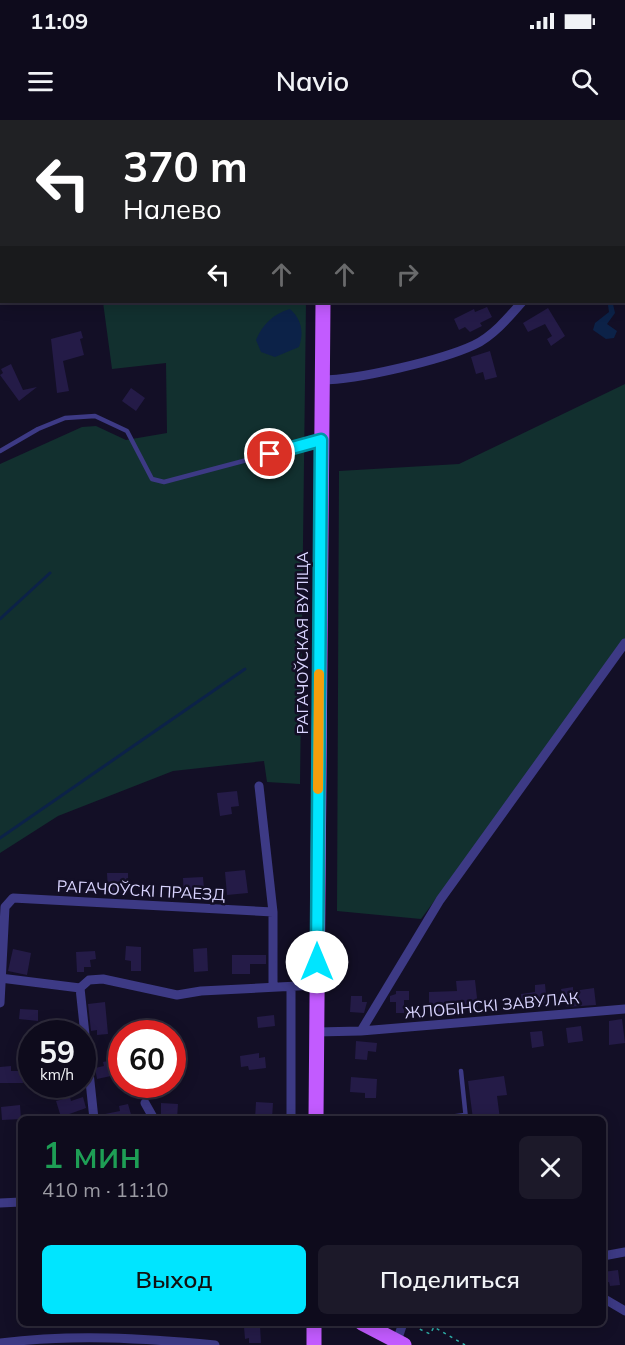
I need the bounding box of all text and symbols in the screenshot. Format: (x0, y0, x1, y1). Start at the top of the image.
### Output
text: 11:09 (30, 7, 88, 35)
text: Navio (276, 64, 349, 98)
icon: menu (24, 65, 57, 98)
icon: search (568, 65, 601, 98)
text: 370 m (123, 140, 248, 193)
icon: left (24, 144, 102, 222)
text: Налево (123, 192, 222, 226)
icon: left (202, 258, 235, 291)
icon: ahead (265, 258, 298, 291)
icon: ahead (328, 258, 361, 291)
icon: right (391, 258, 424, 291)
pin (244, 428, 295, 479)
icon: arrive (253, 437, 286, 470)
street label: РАГАЧОЎСКАЯ ВУЛІЦА (292, 551, 312, 734)
street label: РАГАЧОЎСКІ ПРАЕЗД (56, 876, 226, 904)
position arrow (285, 930, 349, 994)
street label: ЖЛОБІНСКІ ЗАВУЛАК (404, 987, 581, 1023)
speed limit sign: 60 (108, 1020, 186, 1098)
text: 59 (39, 1033, 75, 1071)
text: km/h (40, 1065, 74, 1084)
text: 1 мин (42, 1132, 141, 1177)
button: close (519, 1136, 582, 1199)
text: 410 m · 11:10 (42, 1177, 168, 1202)
button: Выход (42, 1245, 306, 1314)
button: Поделиться (318, 1245, 582, 1314)

